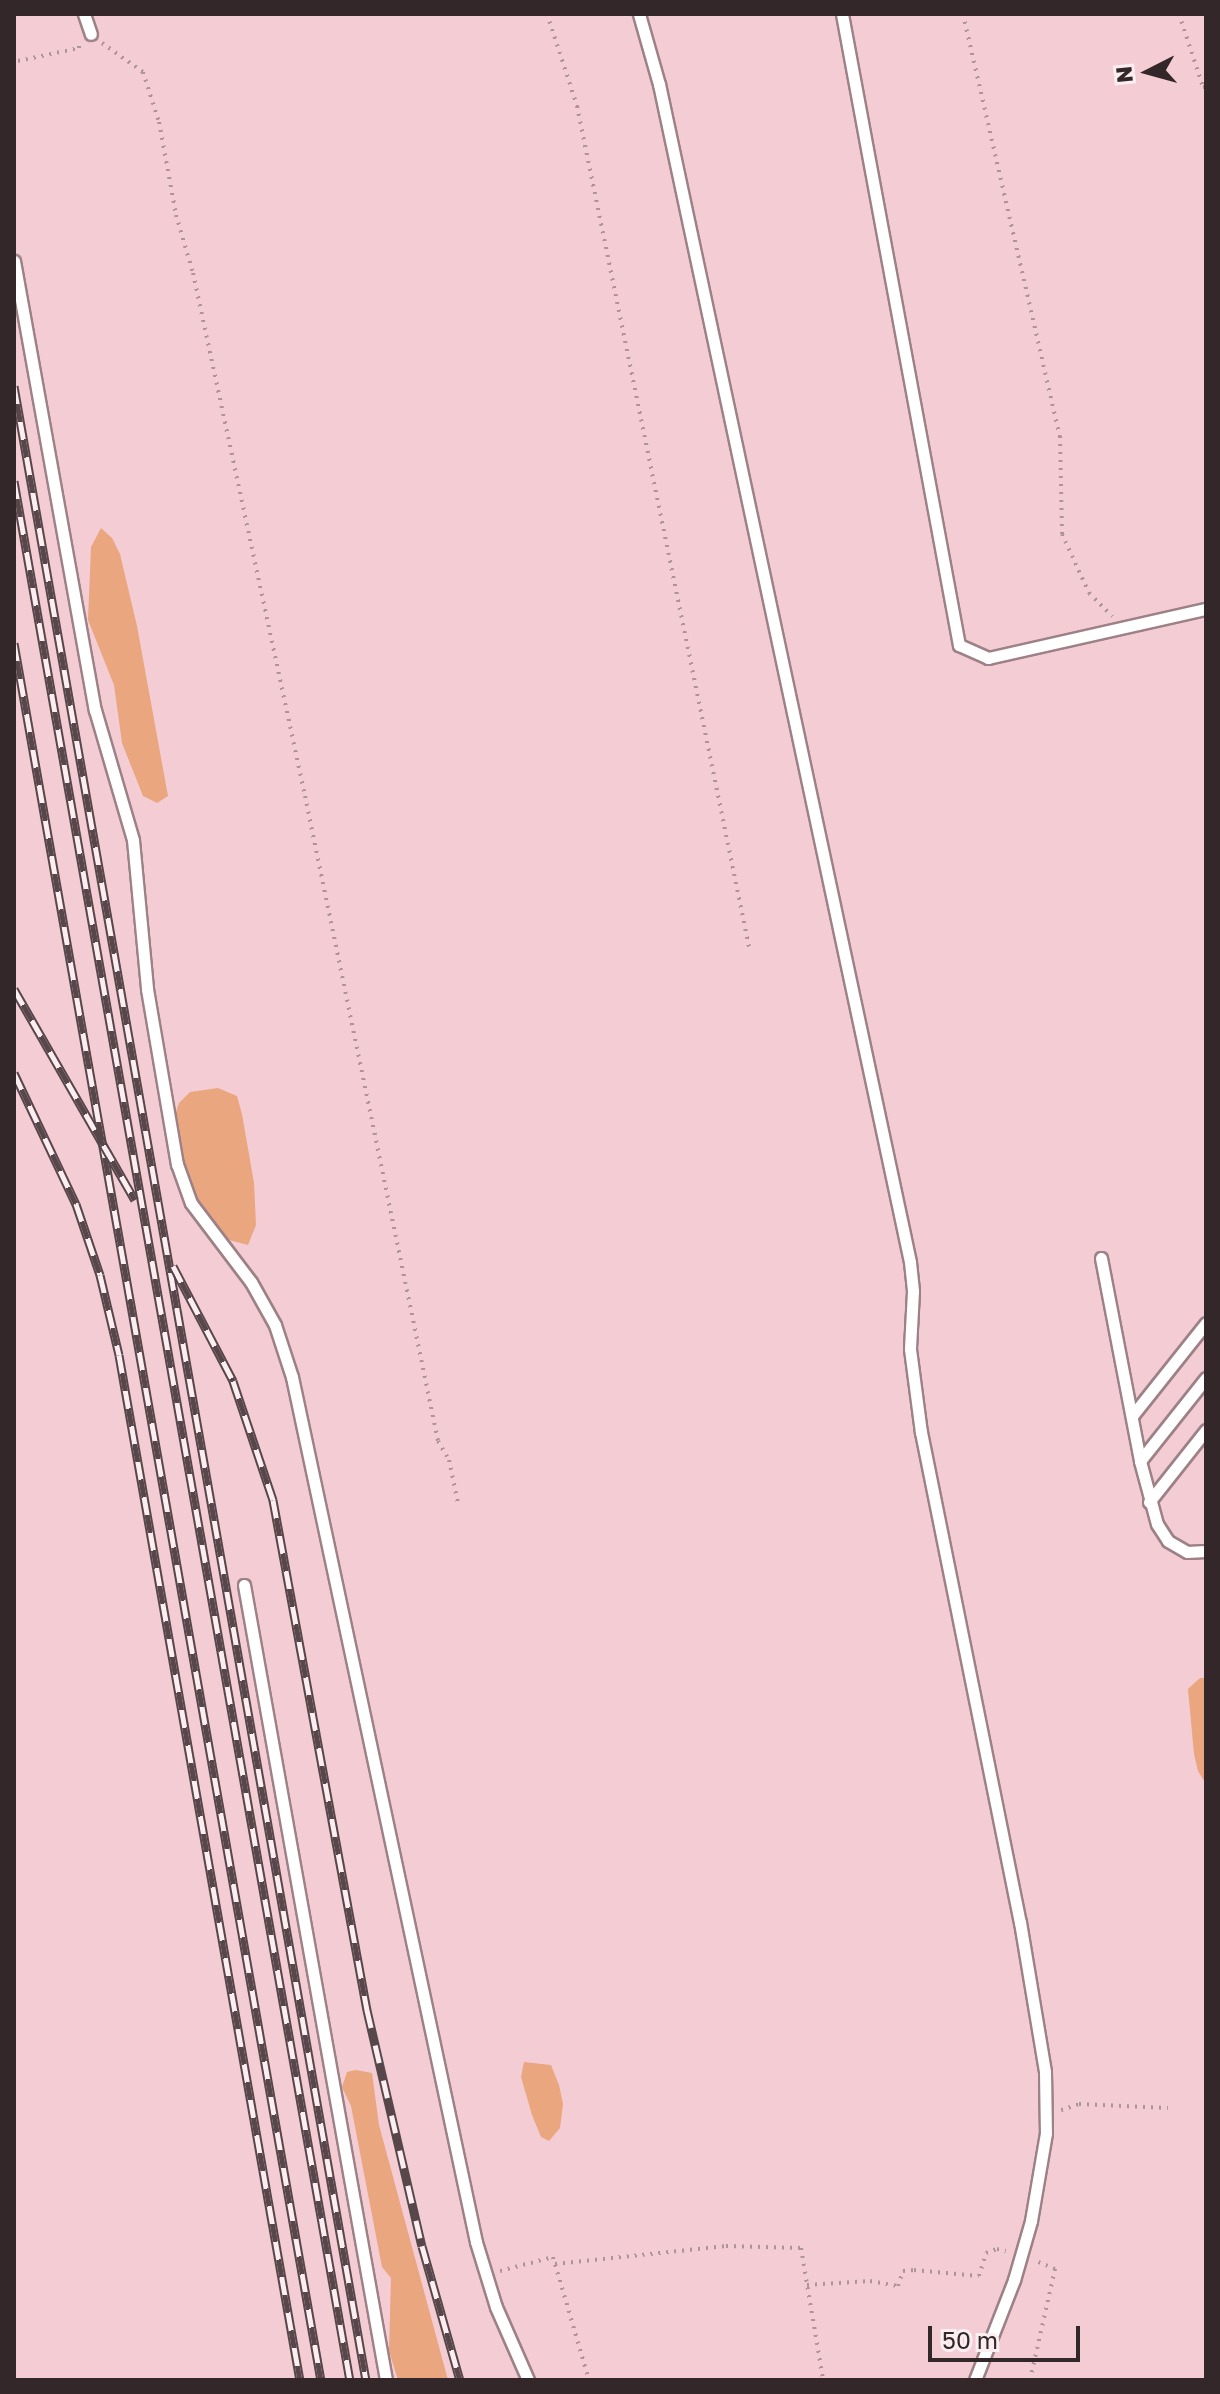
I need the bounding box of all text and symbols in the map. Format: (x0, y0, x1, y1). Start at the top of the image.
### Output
north arrow (1108, 32, 1188, 112)
text: N (1109, 65, 1138, 84)
scale bar (932, 2310, 1084, 2360)
text: 50 m (942, 2325, 998, 2354)

